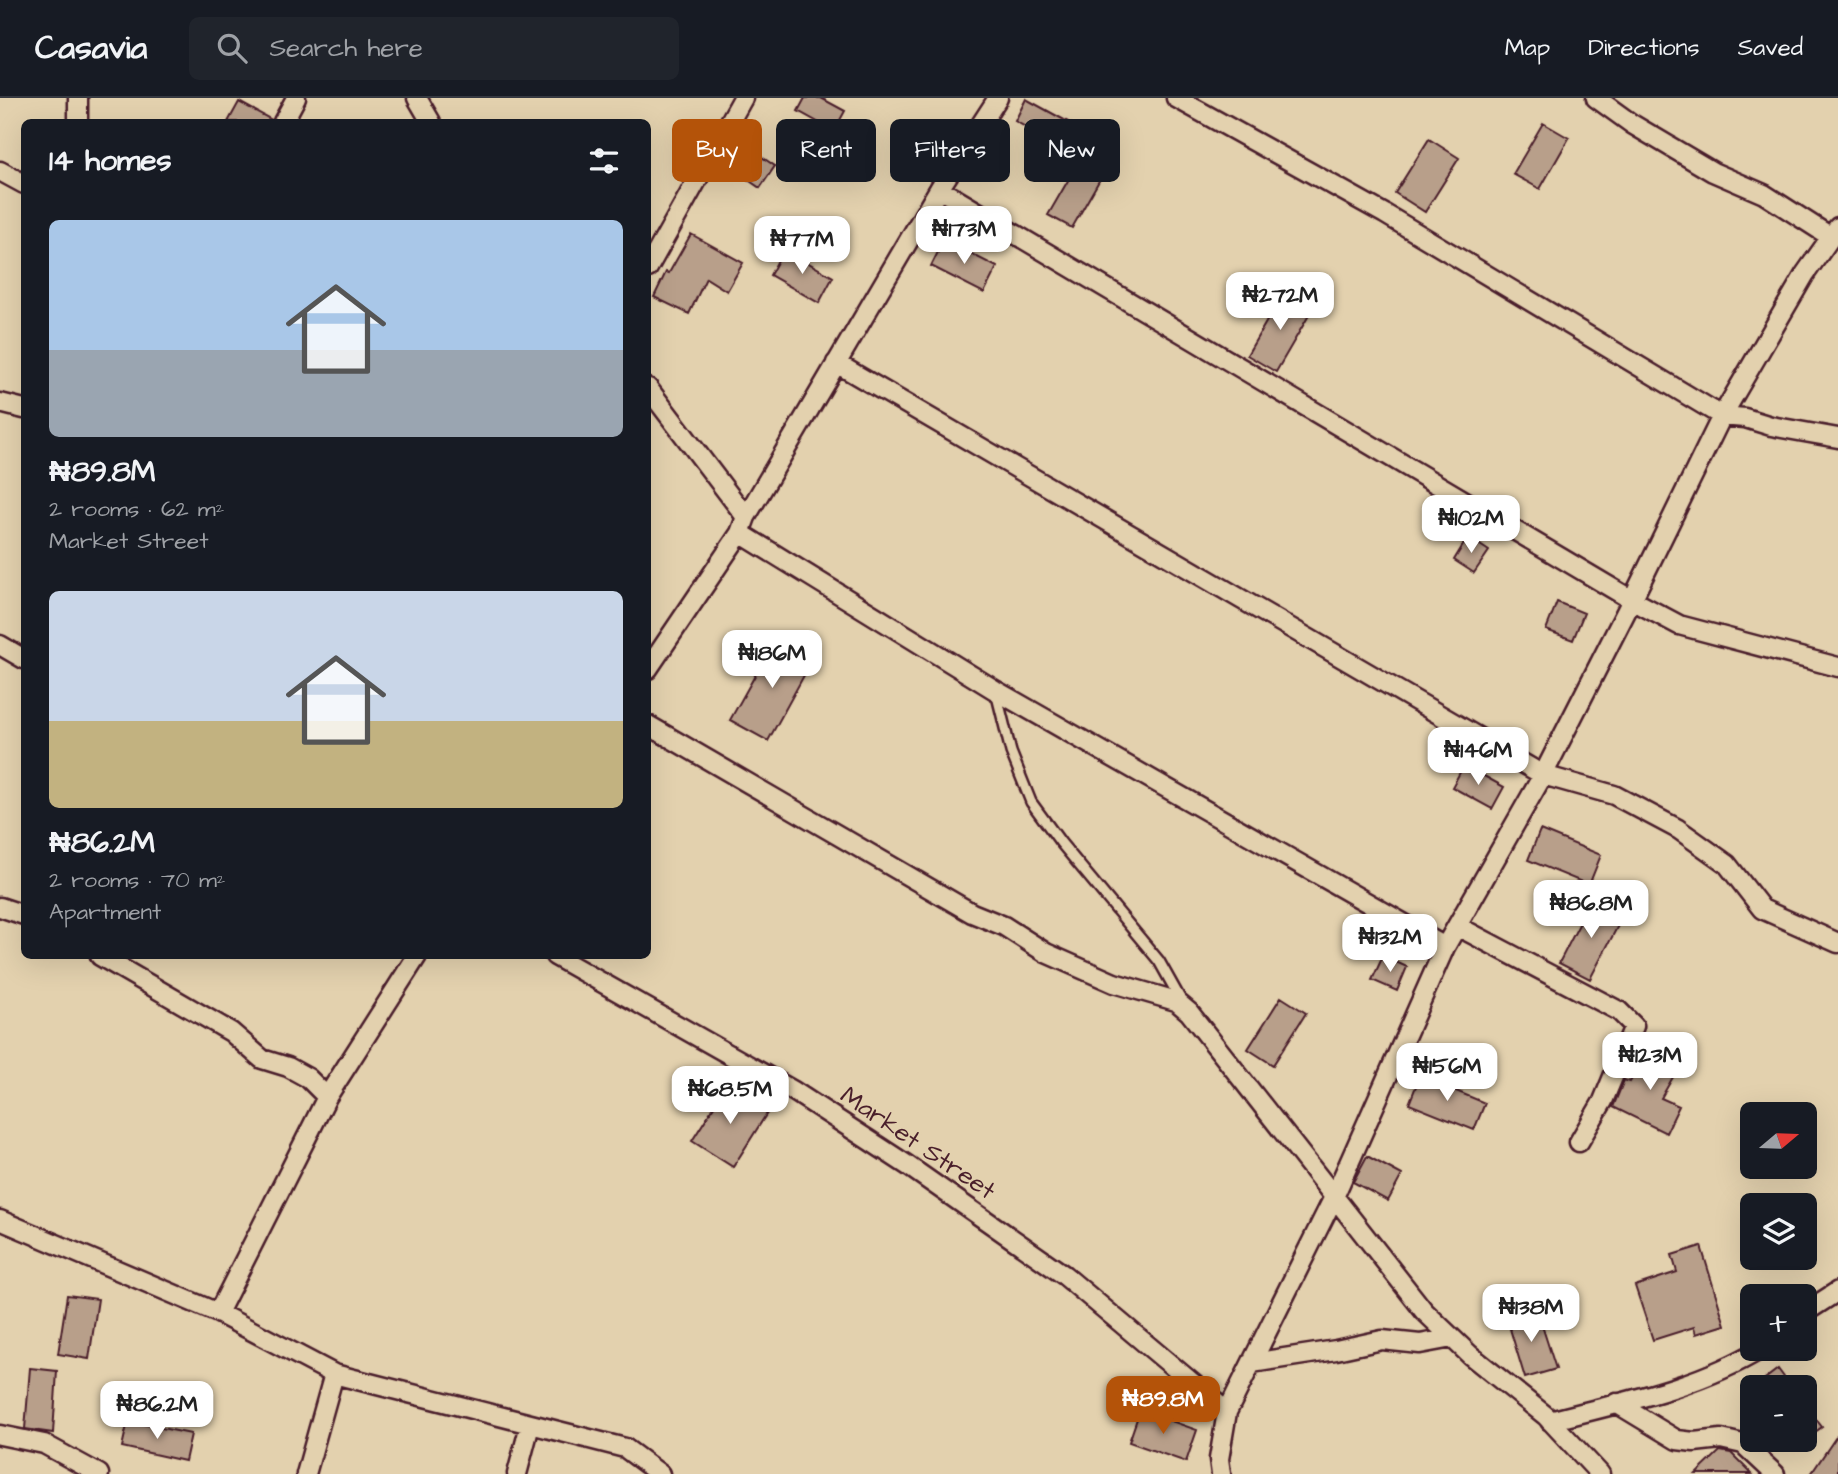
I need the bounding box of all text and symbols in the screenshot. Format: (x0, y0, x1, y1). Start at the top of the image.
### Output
search box (189, 17, 679, 80)
text: Casavia (35, 25, 147, 71)
icon: search (213, 29, 251, 67)
text: Search here (269, 30, 423, 66)
text: Map (1505, 31, 1550, 65)
text: Directions (1588, 31, 1700, 65)
text: Saved (1738, 31, 1803, 65)
chip: Buy (672, 119, 762, 182)
chip: Rent (776, 119, 876, 182)
chip: Filters (890, 119, 1010, 182)
chip: New (1024, 119, 1120, 182)
text: 14 homes (49, 140, 172, 182)
icon: filters (585, 142, 623, 180)
pin: ₦173M (915, 206, 1013, 266)
text: ₦173M (932, 213, 996, 245)
pin: ₦77M (761, 216, 843, 276)
text: ₦77M (770, 223, 834, 255)
icon: home (273, 266, 399, 392)
pin: ₦272M (1231, 272, 1329, 332)
text: ₦272M (1242, 279, 1318, 311)
text: ₦89.8M (49, 451, 156, 493)
text: 2 rooms · 62 m² (49, 493, 224, 525)
pin: ₦102M (1422, 496, 1520, 555)
text: ₦102M (1438, 502, 1504, 534)
text: Market Street (49, 525, 208, 557)
pin: ₦186M (723, 630, 821, 690)
icon: home (273, 637, 399, 763)
text: ₦186M (738, 637, 806, 669)
pin: ₦146M (1429, 728, 1527, 787)
text: ₦146M (1444, 734, 1512, 766)
text: ₦86.2M (49, 822, 155, 864)
text: 2 rooms · 70 m² (49, 864, 225, 896)
pin: ₦86.8M (1534, 880, 1648, 940)
text: ₦86.8M (1549, 887, 1633, 919)
text: Apartment (49, 896, 161, 928)
pin: ₦132M (1341, 914, 1439, 974)
text: ₦132M (1358, 921, 1422, 953)
pin: ₦123M (1601, 1032, 1699, 1092)
text: ₦123M (1618, 1039, 1682, 1071)
pin: ₦156M (1398, 1044, 1496, 1103)
text: ₦156M (1412, 1050, 1482, 1082)
pin: ₦68.5M (673, 1066, 787, 1126)
text: ₦68.5M (688, 1073, 772, 1105)
street label: Market Street (833, 1078, 1003, 1209)
north arrow (1740, 1102, 1816, 1180)
map controls (1740, 1102, 1817, 1452)
button: layers (1740, 1193, 1817, 1270)
pin: ₦138M (1482, 1284, 1580, 1344)
button: + (1740, 1284, 1817, 1361)
text: ₦138M (1498, 1291, 1564, 1323)
button: − (1740, 1375, 1817, 1452)
pin: ₦89.8M (1106, 1376, 1220, 1436)
pin: ₦86.2M (100, 1382, 214, 1441)
text: ₦89.8M (1122, 1383, 1204, 1415)
text: ₦86.2M (116, 1388, 198, 1420)

